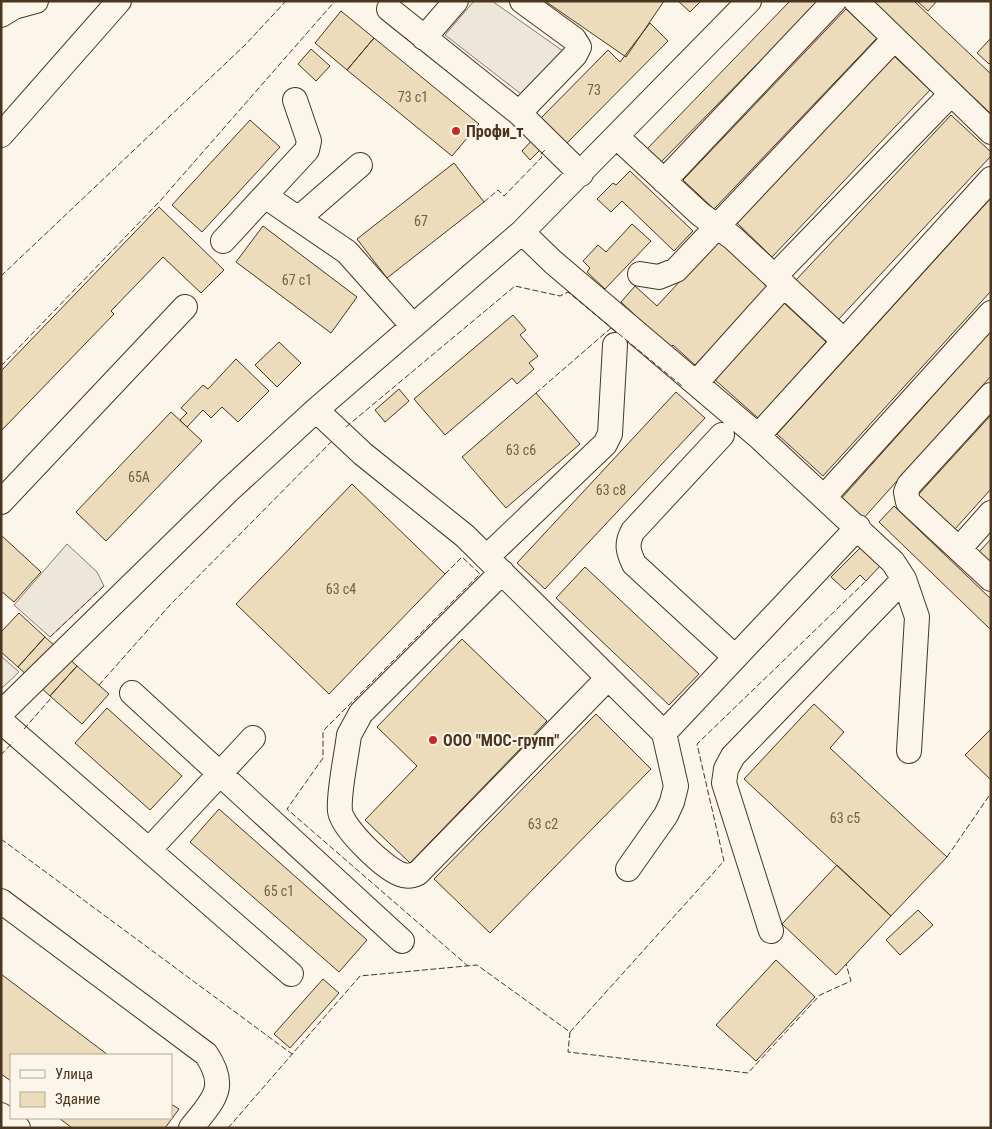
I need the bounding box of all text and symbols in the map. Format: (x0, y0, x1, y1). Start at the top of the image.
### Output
house number: 73 (587, 82, 601, 98)
house number: 73 с1 (398, 89, 428, 105)
place label: Профи_т (466, 122, 524, 141)
marker: Профи_т (450, 125, 462, 137)
house number: 67 (414, 213, 428, 229)
house number: 67 с1 (282, 272, 312, 288)
house number: 63 с6 (506, 442, 536, 458)
house number: 65А (128, 469, 150, 485)
house number: 63 с8 (596, 482, 626, 498)
house number: 63 с4 (326, 581, 356, 597)
place label: ООО "МОС-групп" (443, 731, 560, 750)
marker: ООО "МОС-групп" (427, 734, 439, 746)
house number: 63 с5 (830, 810, 860, 826)
house number: 63 с2 (528, 816, 558, 832)
house number: 65 с1 (264, 883, 294, 899)
legend (10, 1054, 172, 1119)
text: Улица (55, 1065, 93, 1083)
text: Здание (55, 1090, 100, 1108)

